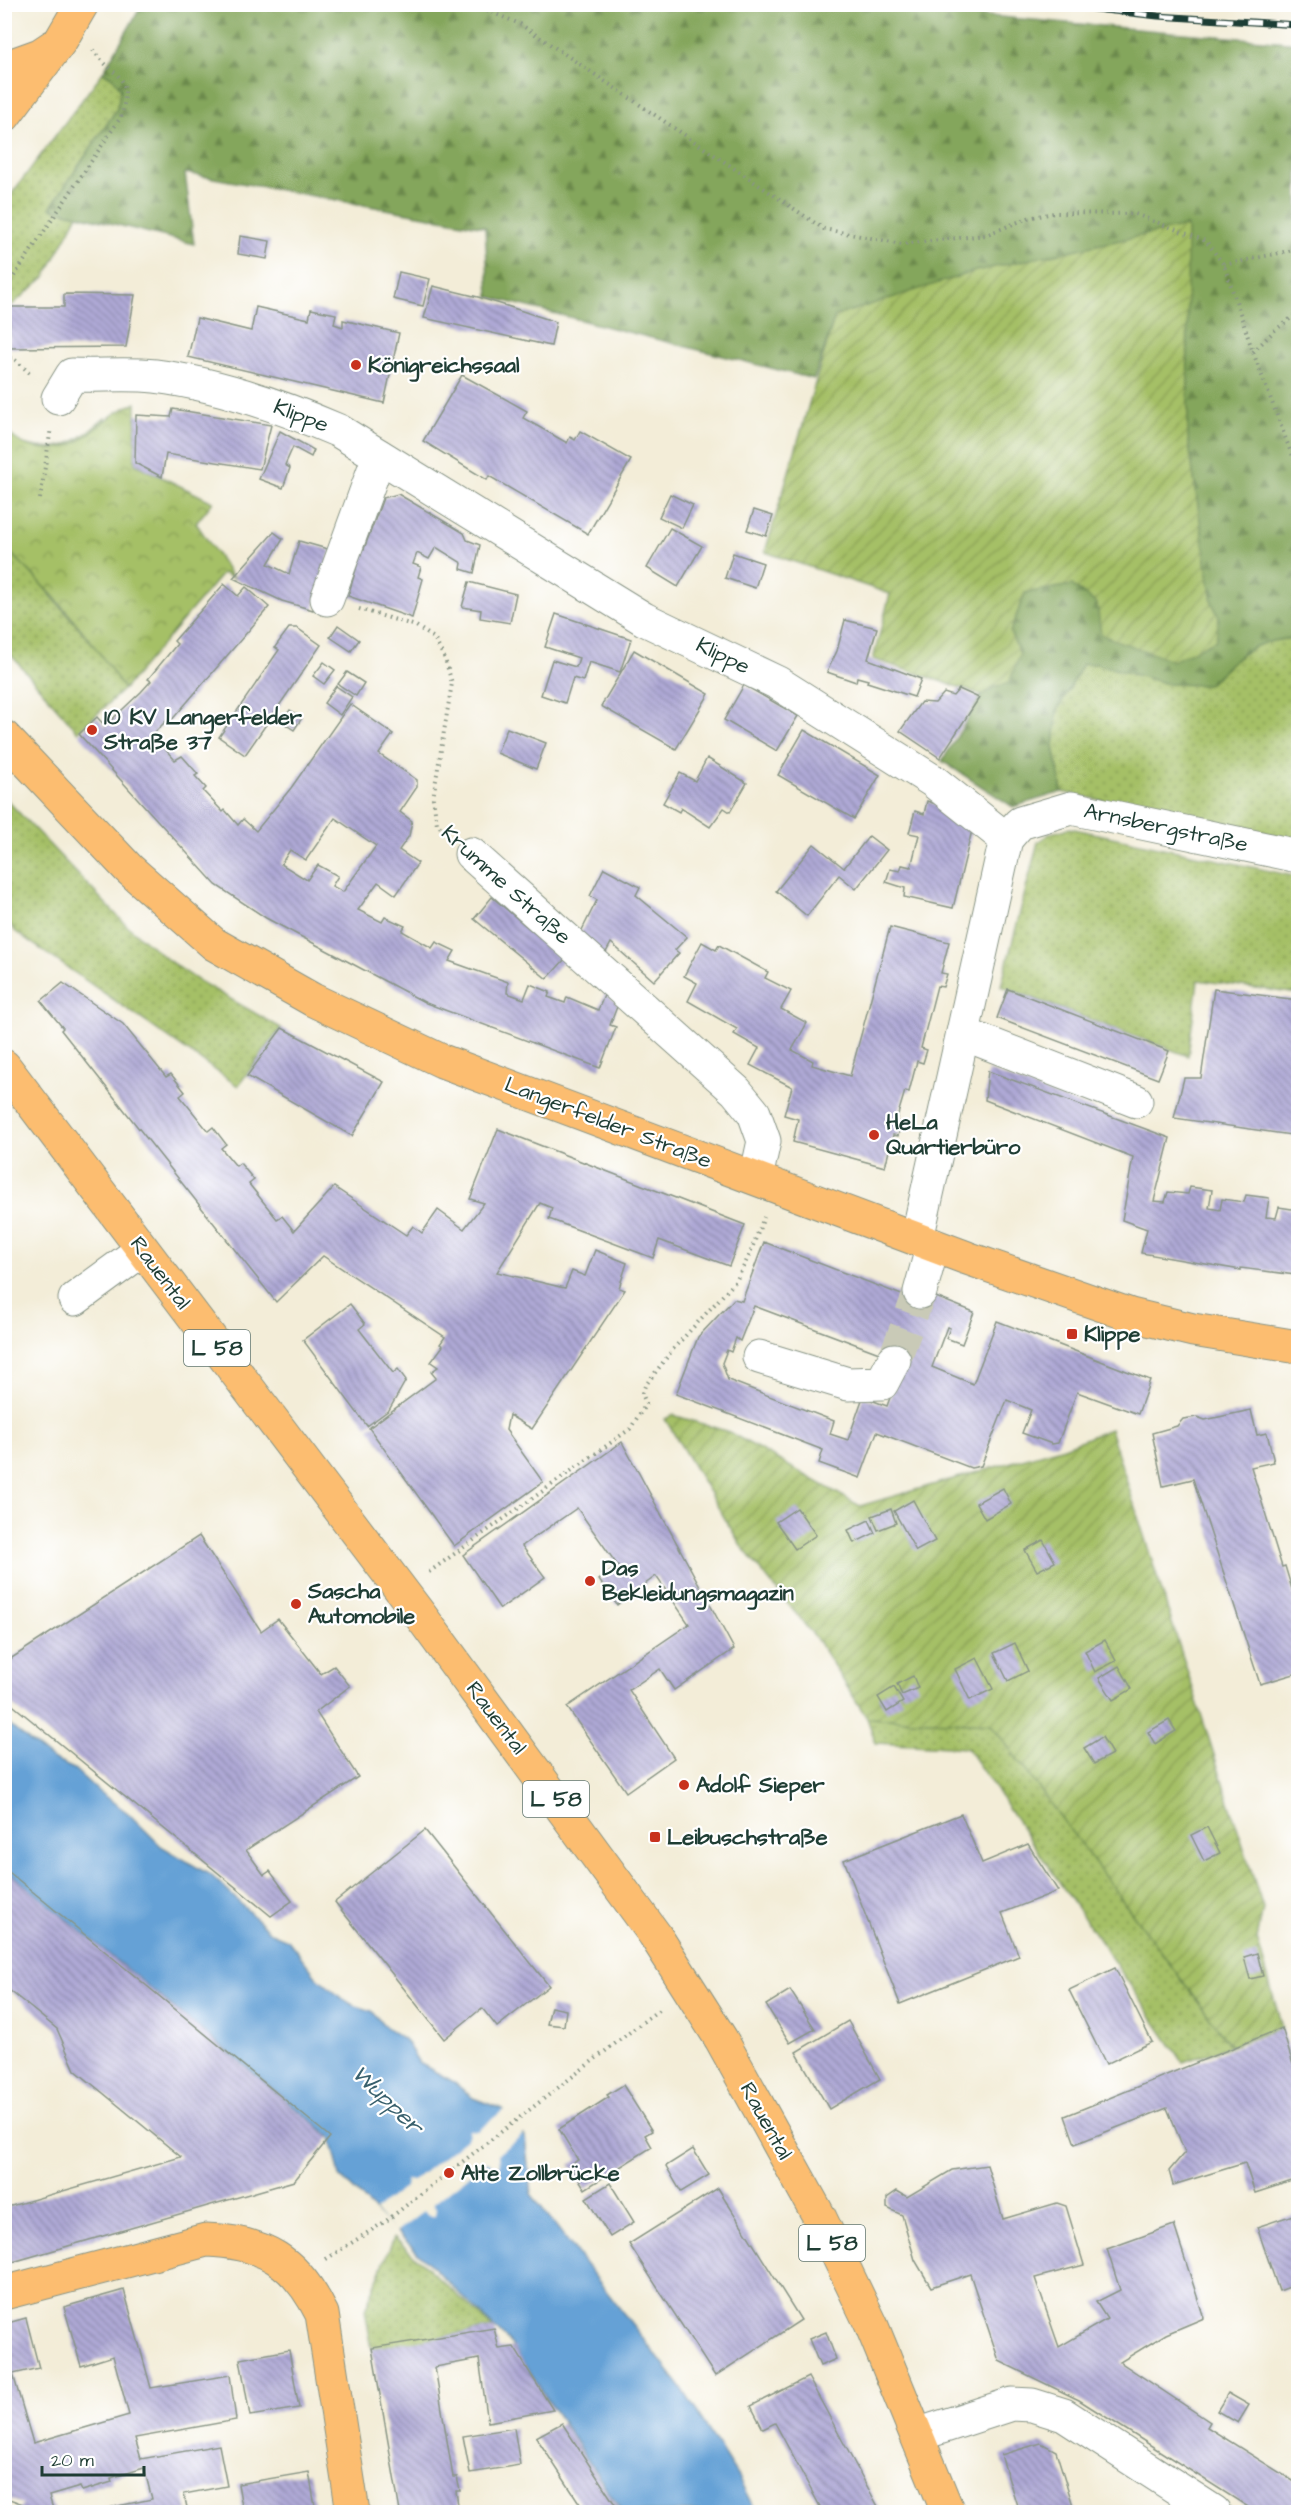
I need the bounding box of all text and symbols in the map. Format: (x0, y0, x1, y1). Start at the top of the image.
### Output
place label: Königreichssaal (368, 350, 520, 382)
marker: Königreichssaal (349, 358, 363, 372)
street label: Klippe (269, 391, 333, 441)
street label: Klippe (691, 630, 755, 682)
place label: 10 KV Langerfelder Straße 37 (103, 702, 303, 758)
marker: 10 KV Langerfelder Straße 37 (85, 723, 99, 737)
street label: Arnsbergstraße (1081, 795, 1251, 862)
street label: Krumme Straße (434, 818, 578, 952)
street label: Langerfelder Straße (500, 1069, 716, 1178)
place label: HeLa Quartierbüro (886, 1107, 1021, 1163)
marker: HeLa Quartierbüro (867, 1128, 881, 1142)
street label: Rauental (122, 1230, 198, 1316)
place label: Klippe (1084, 1319, 1141, 1350)
marker: Klippe (1065, 1327, 1079, 1341)
road number: L 58 (184, 1330, 250, 1366)
place label: Das Bekleidungsmagazin (602, 1553, 794, 1610)
marker: Das Bekleidungsmagazin (583, 1574, 597, 1588)
place label: Sascha Automobile (307, 1576, 415, 1632)
marker: Sascha Automobile (289, 1597, 303, 1611)
street label: Rauental (458, 1675, 534, 1761)
place label: Adolf Sieper (696, 1770, 826, 1801)
marker: Adolf Sieper (677, 1778, 691, 1792)
road number: L 58 (523, 1781, 589, 1817)
place label: Leibuschstraße (667, 1822, 828, 1853)
marker: Leibuschstraße (648, 1830, 662, 1844)
water label: Wupper (344, 2057, 432, 2145)
street label: Rauental (732, 2077, 800, 2165)
place label: Alte Zollbrücke (461, 2158, 620, 2189)
marker: Alte Zollbrücke (442, 2166, 456, 2180)
road number: L 58 (799, 2225, 865, 2261)
scale bar (42, 2439, 144, 2477)
text: 20 m (51, 2448, 94, 2473)

